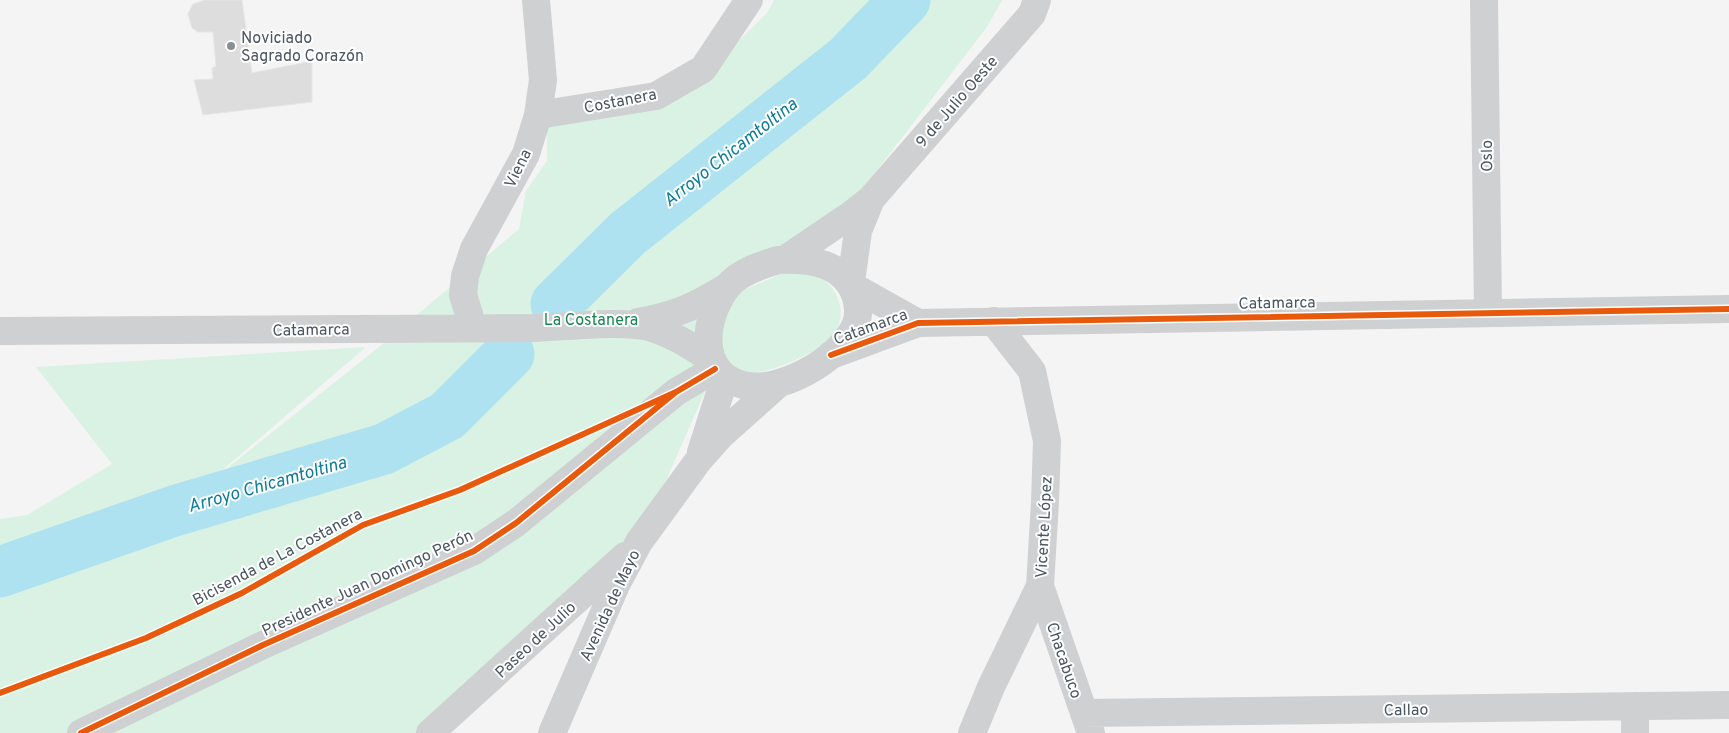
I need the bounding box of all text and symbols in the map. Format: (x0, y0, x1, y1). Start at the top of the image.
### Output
place label: Noviciado Sagrado Corazón (241, 29, 364, 67)
marker: Noviciado Sagrado Corazón (225, 40, 237, 52)
street label: 9 de Julio Oeste (912, 52, 1003, 152)
street label: Costanera (582, 85, 658, 119)
water label: Arroyo Chicamtoltina (659, 93, 803, 213)
street label: Oslo (1478, 140, 1498, 172)
street label: Viena (501, 146, 537, 192)
street label: Catamarca (1238, 293, 1316, 315)
street label: Catamarca (831, 305, 910, 351)
park label: La Costanera (544, 311, 638, 331)
street label: Catamarca (272, 320, 350, 342)
water label: Arroyo Chicamtoltina (185, 452, 350, 519)
street label: Vicente López (1032, 476, 1058, 579)
street label: Bicisenda de La Costanera (190, 505, 366, 611)
street label: Presidente Juan Domingo Perón (259, 526, 477, 642)
street label: Avenida de Mayo (576, 547, 645, 665)
street label: Paseo de Julio (492, 598, 581, 683)
street label: Chacabuco (1041, 620, 1086, 701)
street label: Callao (1383, 701, 1429, 721)

